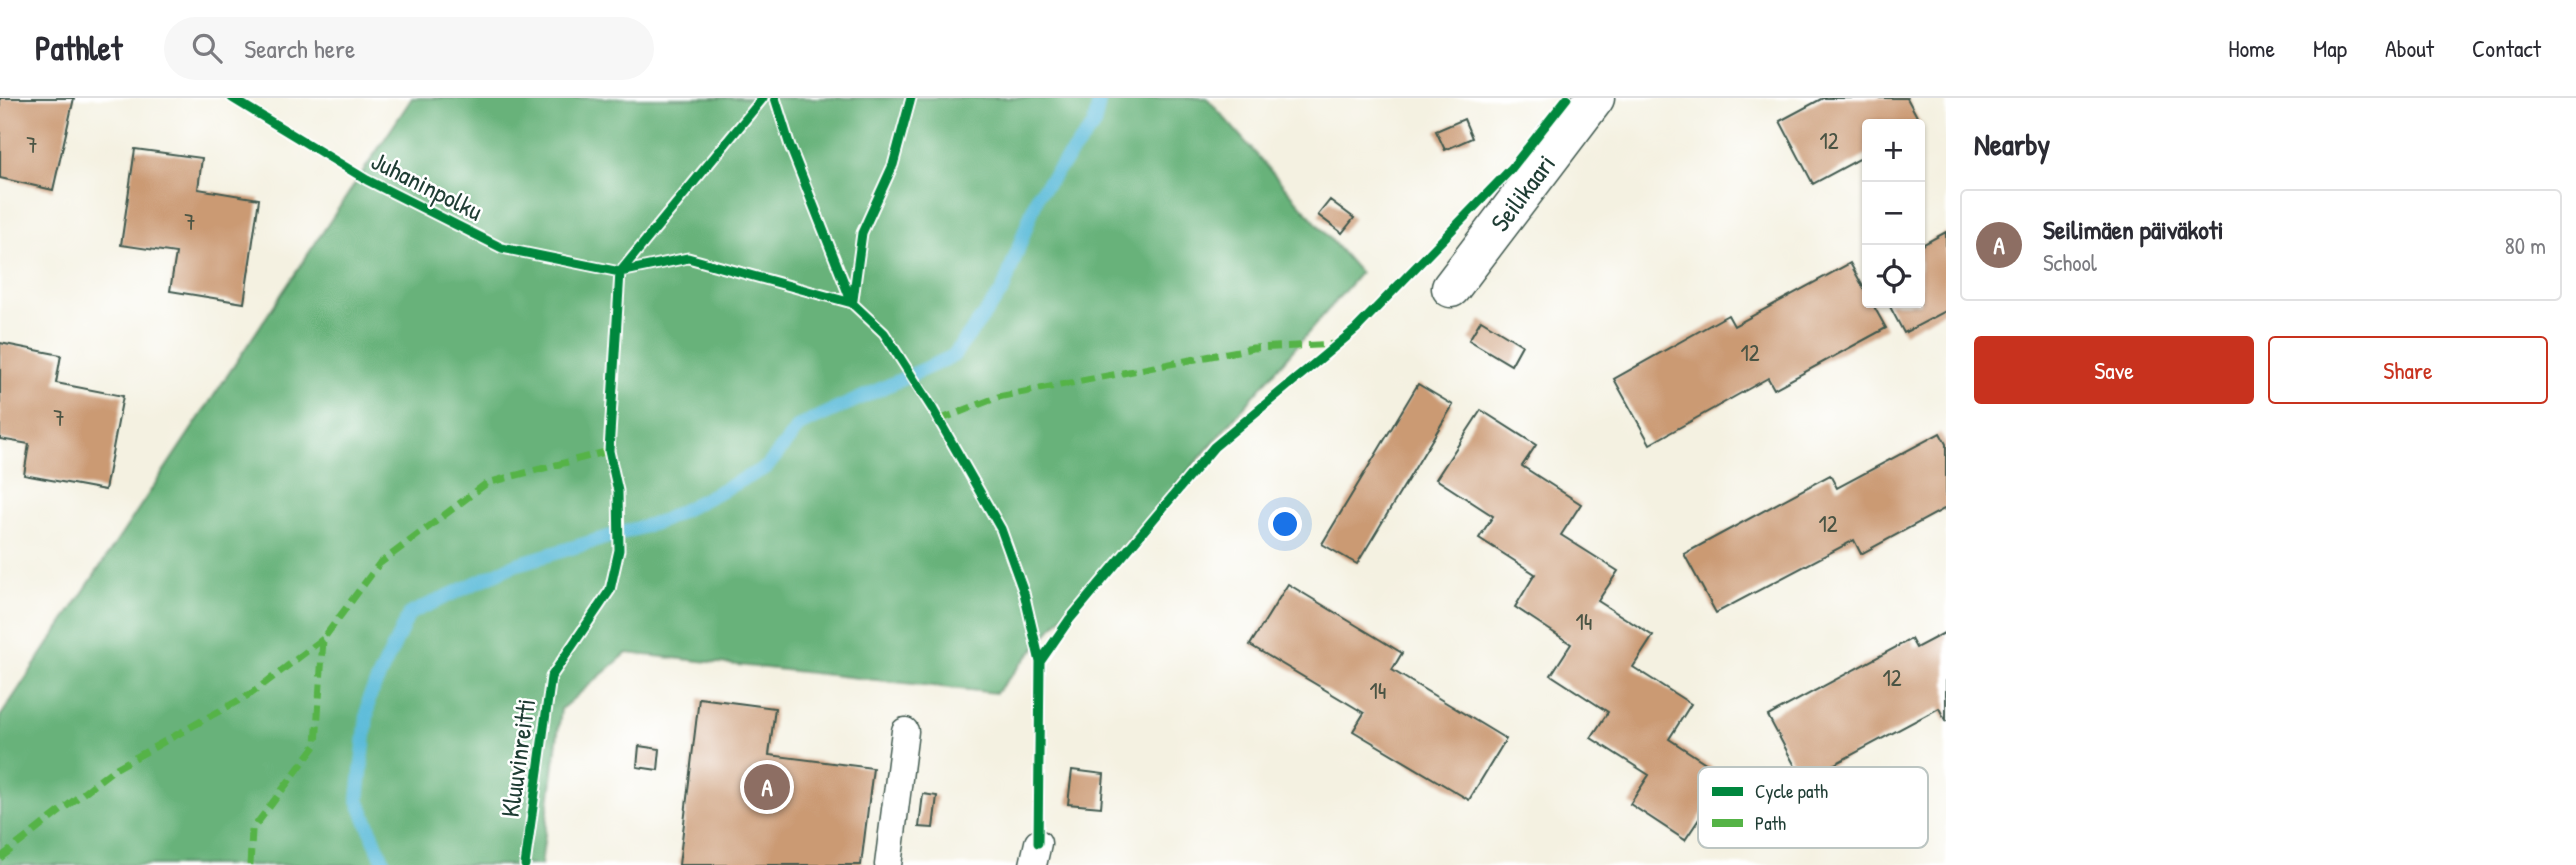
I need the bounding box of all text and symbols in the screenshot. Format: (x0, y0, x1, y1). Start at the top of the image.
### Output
search box (164, 17, 654, 80)
text: Pathlet (35, 26, 122, 70)
icon: search (188, 29, 226, 67)
text: Search here (244, 31, 355, 66)
text: Home (2228, 32, 2275, 64)
text: Map (2313, 32, 2347, 64)
text: About (2385, 32, 2434, 64)
text: Contact (2472, 32, 2541, 64)
map controls (1862, 119, 1925, 308)
button: + (1862, 119, 1925, 182)
text: Nearby (1974, 124, 2050, 164)
house number: 12 (1819, 125, 1839, 156)
house number: 7 (26, 129, 38, 160)
street label: Juhaninpolku (366, 143, 489, 228)
street label: Seilikaari (1482, 147, 1563, 238)
button: − (1862, 182, 1925, 245)
house number: 7 (184, 206, 196, 237)
text: Seilimäen päiväkoti (2043, 212, 2224, 247)
text: A (1993, 230, 2005, 261)
text: 80 m (2505, 230, 2546, 261)
button: locate (1862, 245, 1925, 308)
text: School (2043, 247, 2097, 278)
button: Save (1974, 336, 2254, 404)
button: Share (2268, 336, 2548, 404)
house number: 12 (1740, 337, 1760, 368)
house number: 7 (53, 402, 65, 433)
your location (1268, 507, 1302, 541)
house number: 12 (1818, 508, 1838, 539)
house number: 14 (1576, 606, 1592, 637)
house number: 12 (1882, 662, 1902, 693)
house number: 14 (1370, 675, 1386, 706)
street label: Kluuvinreitti (492, 696, 543, 819)
pin: A (744, 761, 790, 813)
legend (1698, 767, 1928, 848)
text: Cycle path (1755, 778, 1828, 804)
text: Path (1755, 810, 1786, 836)

